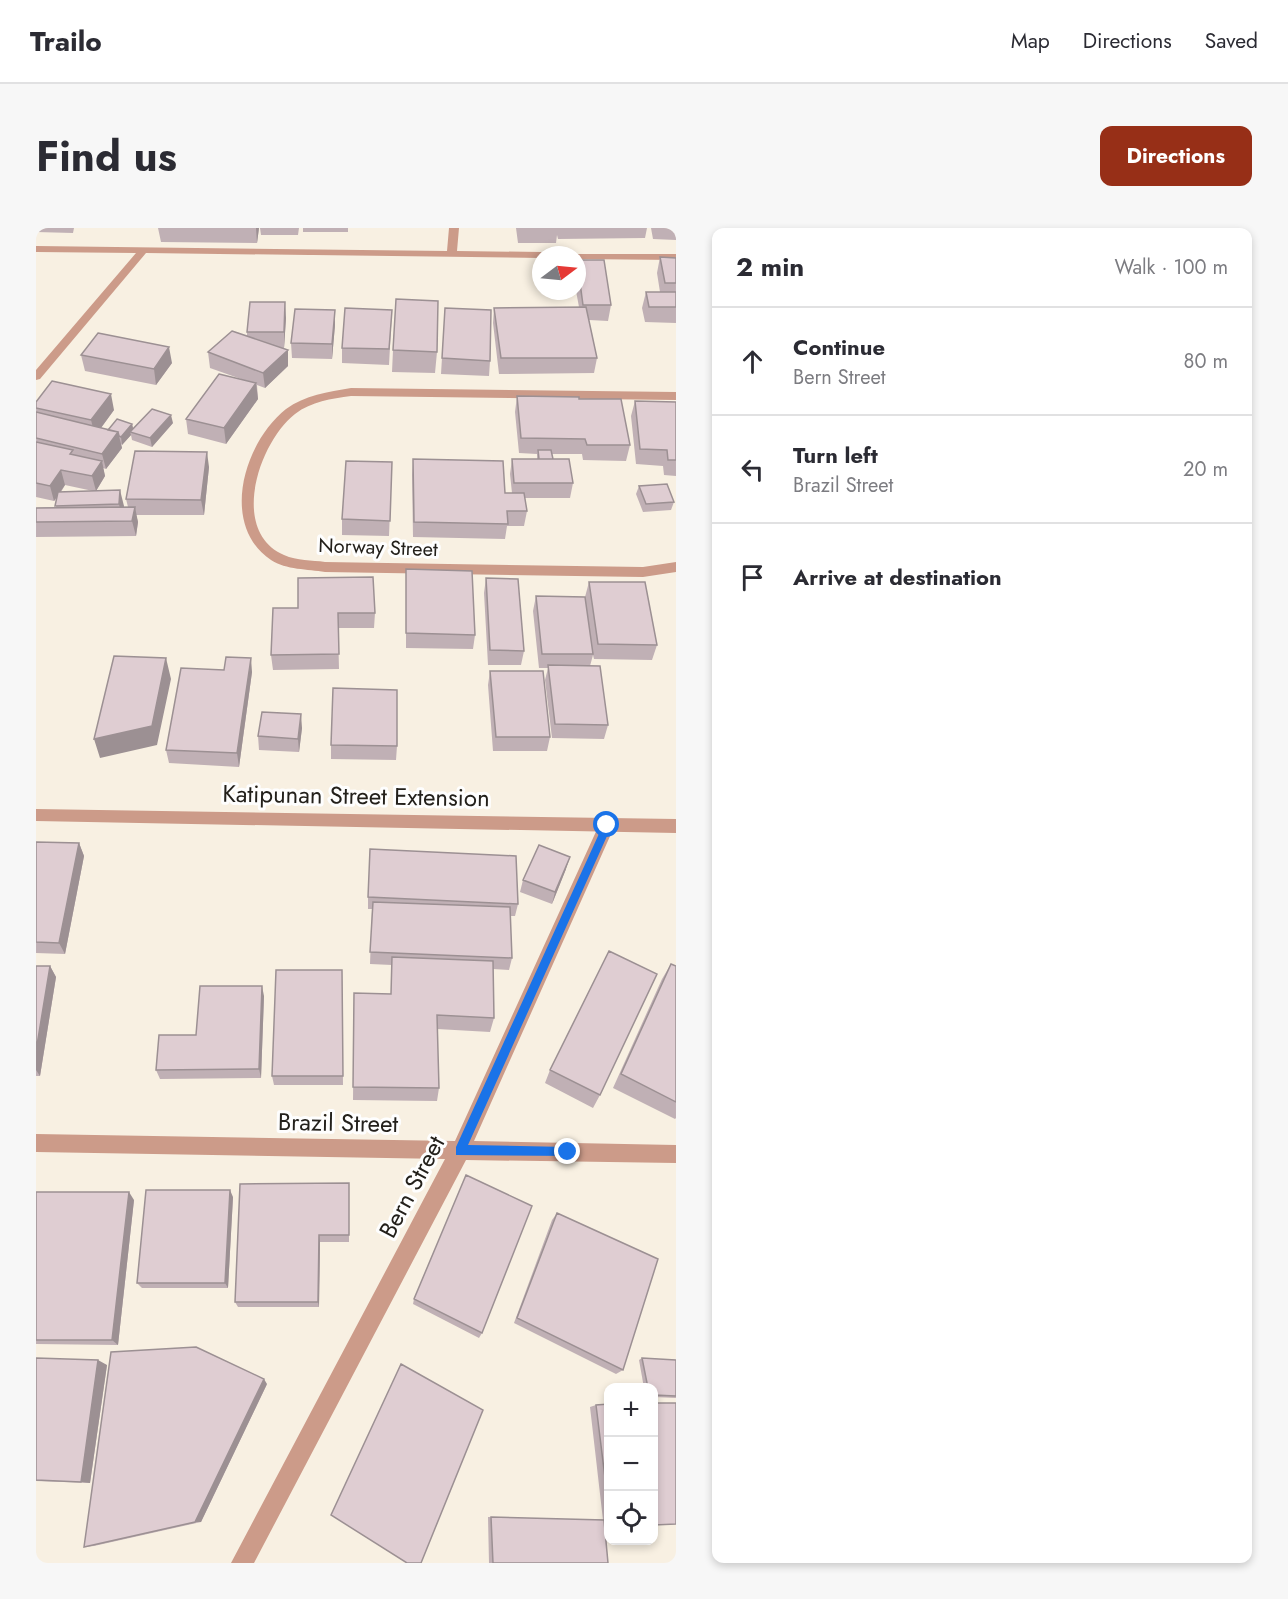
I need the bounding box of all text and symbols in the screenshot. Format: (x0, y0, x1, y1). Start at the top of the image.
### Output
text: Trailo (30, 21, 102, 62)
text: Map (1011, 26, 1050, 56)
text: Directions (1083, 26, 1172, 56)
text: Saved (1205, 26, 1258, 56)
text: Find us (36, 126, 177, 187)
button: Directions (1100, 126, 1252, 186)
north arrow (532, 246, 586, 300)
text: 2 min (736, 248, 804, 286)
text: Walk · 100 m (1115, 253, 1228, 282)
text: Continue (793, 331, 885, 363)
icon: ahead (736, 345, 769, 378)
text: 80 m (1183, 347, 1228, 376)
text: Bern Street (793, 363, 886, 392)
text: Turn left (793, 439, 878, 471)
icon: left (736, 453, 769, 486)
text: 20 m (1183, 455, 1228, 484)
text: Brazil Street (793, 471, 893, 500)
street label: Norway Street (318, 531, 438, 564)
icon: arrive (736, 561, 769, 594)
text: Arrive at destination (793, 561, 1002, 593)
street label: Katipunan Street Extension (222, 776, 490, 815)
route start (593, 811, 619, 837)
street label: Brazil Street (277, 1104, 399, 1141)
street label: Bern Street (370, 1129, 453, 1244)
route end (554, 1138, 580, 1164)
map controls (604, 1383, 658, 1545)
button: + (604, 1383, 658, 1437)
button: − (604, 1437, 658, 1491)
button: locate (604, 1491, 658, 1545)

